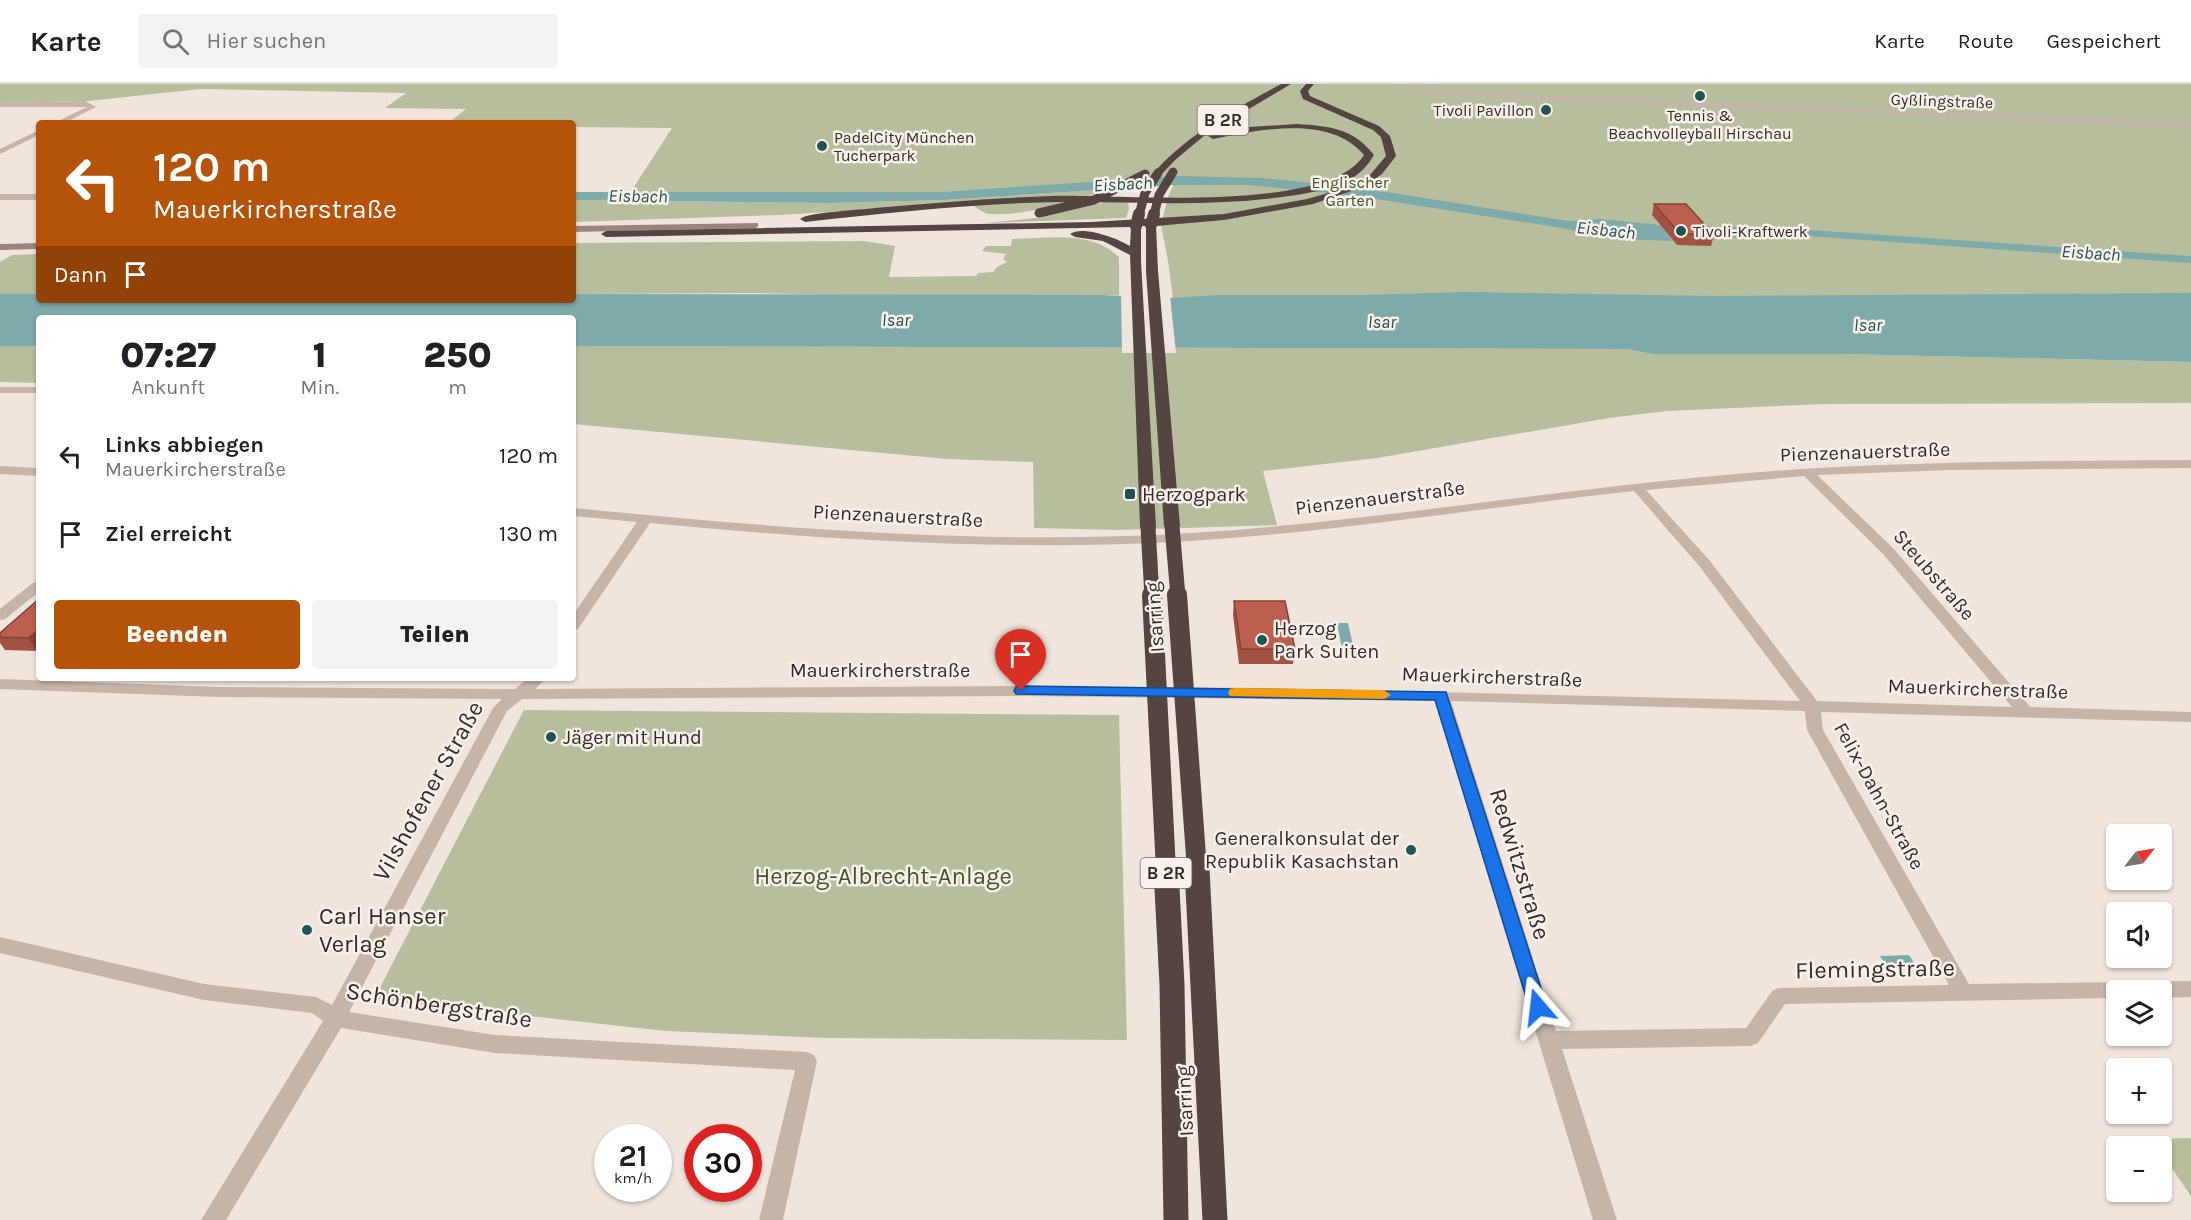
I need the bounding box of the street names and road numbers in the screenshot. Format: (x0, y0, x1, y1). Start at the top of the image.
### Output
street label: Gyßlingstraße (1890, 90, 1994, 112)
road number: B 2R (1198, 105, 1248, 135)
street label: Pienzenauerstraße (1779, 438, 1951, 466)
street label: Pienzenauerstraße (1294, 476, 1466, 520)
street label: Pienzenauerstraße (812, 500, 984, 532)
street label: Steubstraße (1888, 525, 1980, 625)
street label: Isarring (1141, 581, 1169, 653)
street label: Mauerkircherstraße (790, 659, 970, 682)
street label: Mauerkircherstraße (1401, 662, 1583, 692)
street label: Mauerkircherstraße (1887, 674, 2069, 704)
street label: Vilshofener Straße (367, 696, 489, 886)
street label: Felix-Dahn-Straße (1829, 718, 1929, 874)
street label: Redwitzstraße (1484, 785, 1556, 943)
road number: B 2R (1140, 858, 1192, 888)
street label: Flemingstraße (1795, 954, 1955, 984)
street label: Schönbergstraße (344, 976, 534, 1034)
street label: Isarring (1172, 1065, 1198, 1137)

